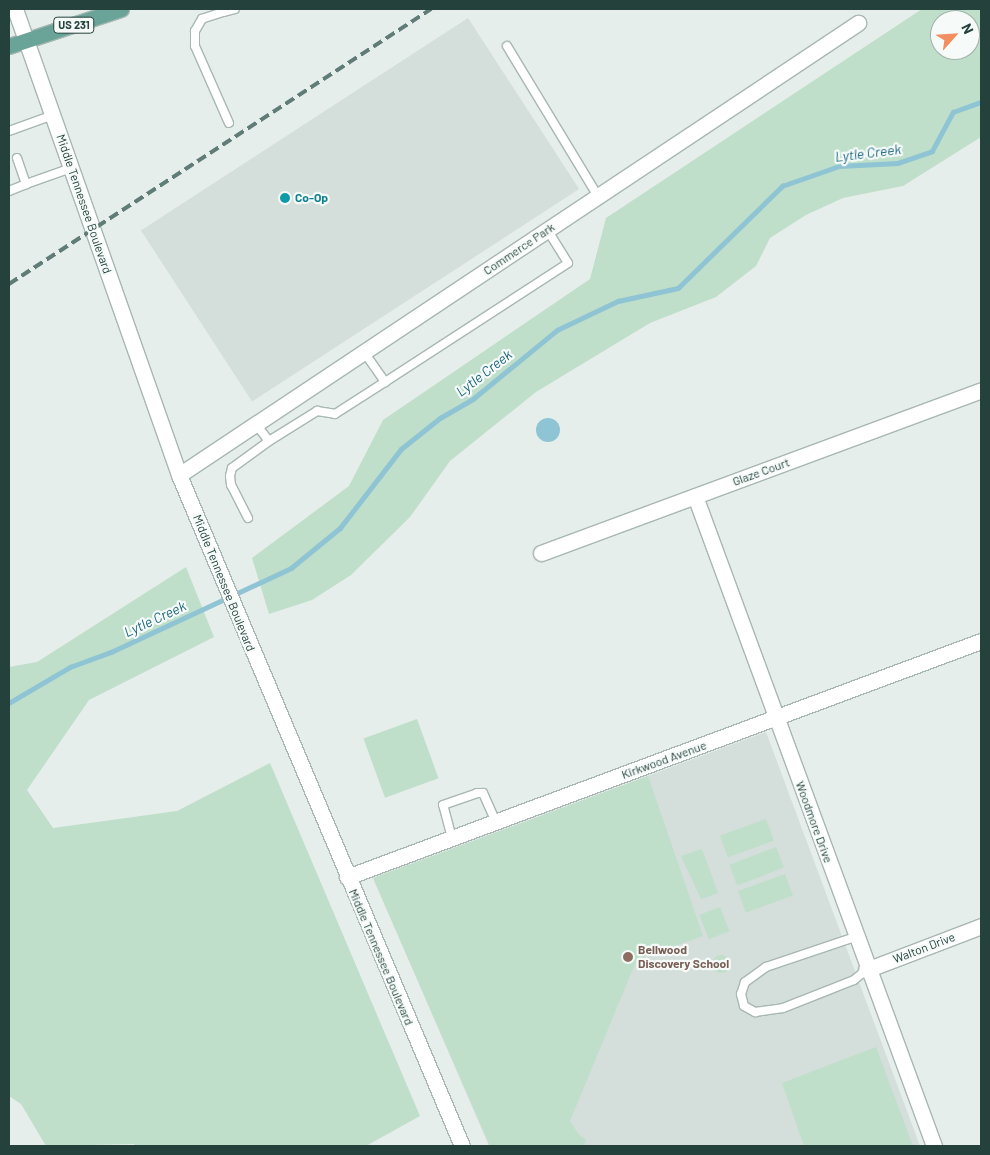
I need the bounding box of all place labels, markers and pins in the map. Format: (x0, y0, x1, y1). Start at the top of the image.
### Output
place label: Co-Op (295, 191, 328, 205)
marker: Co-Op (279, 192, 291, 204)
place label: Bellwood Discovery School (638, 943, 729, 971)
marker: Bellwood Discovery School (622, 951, 634, 963)

